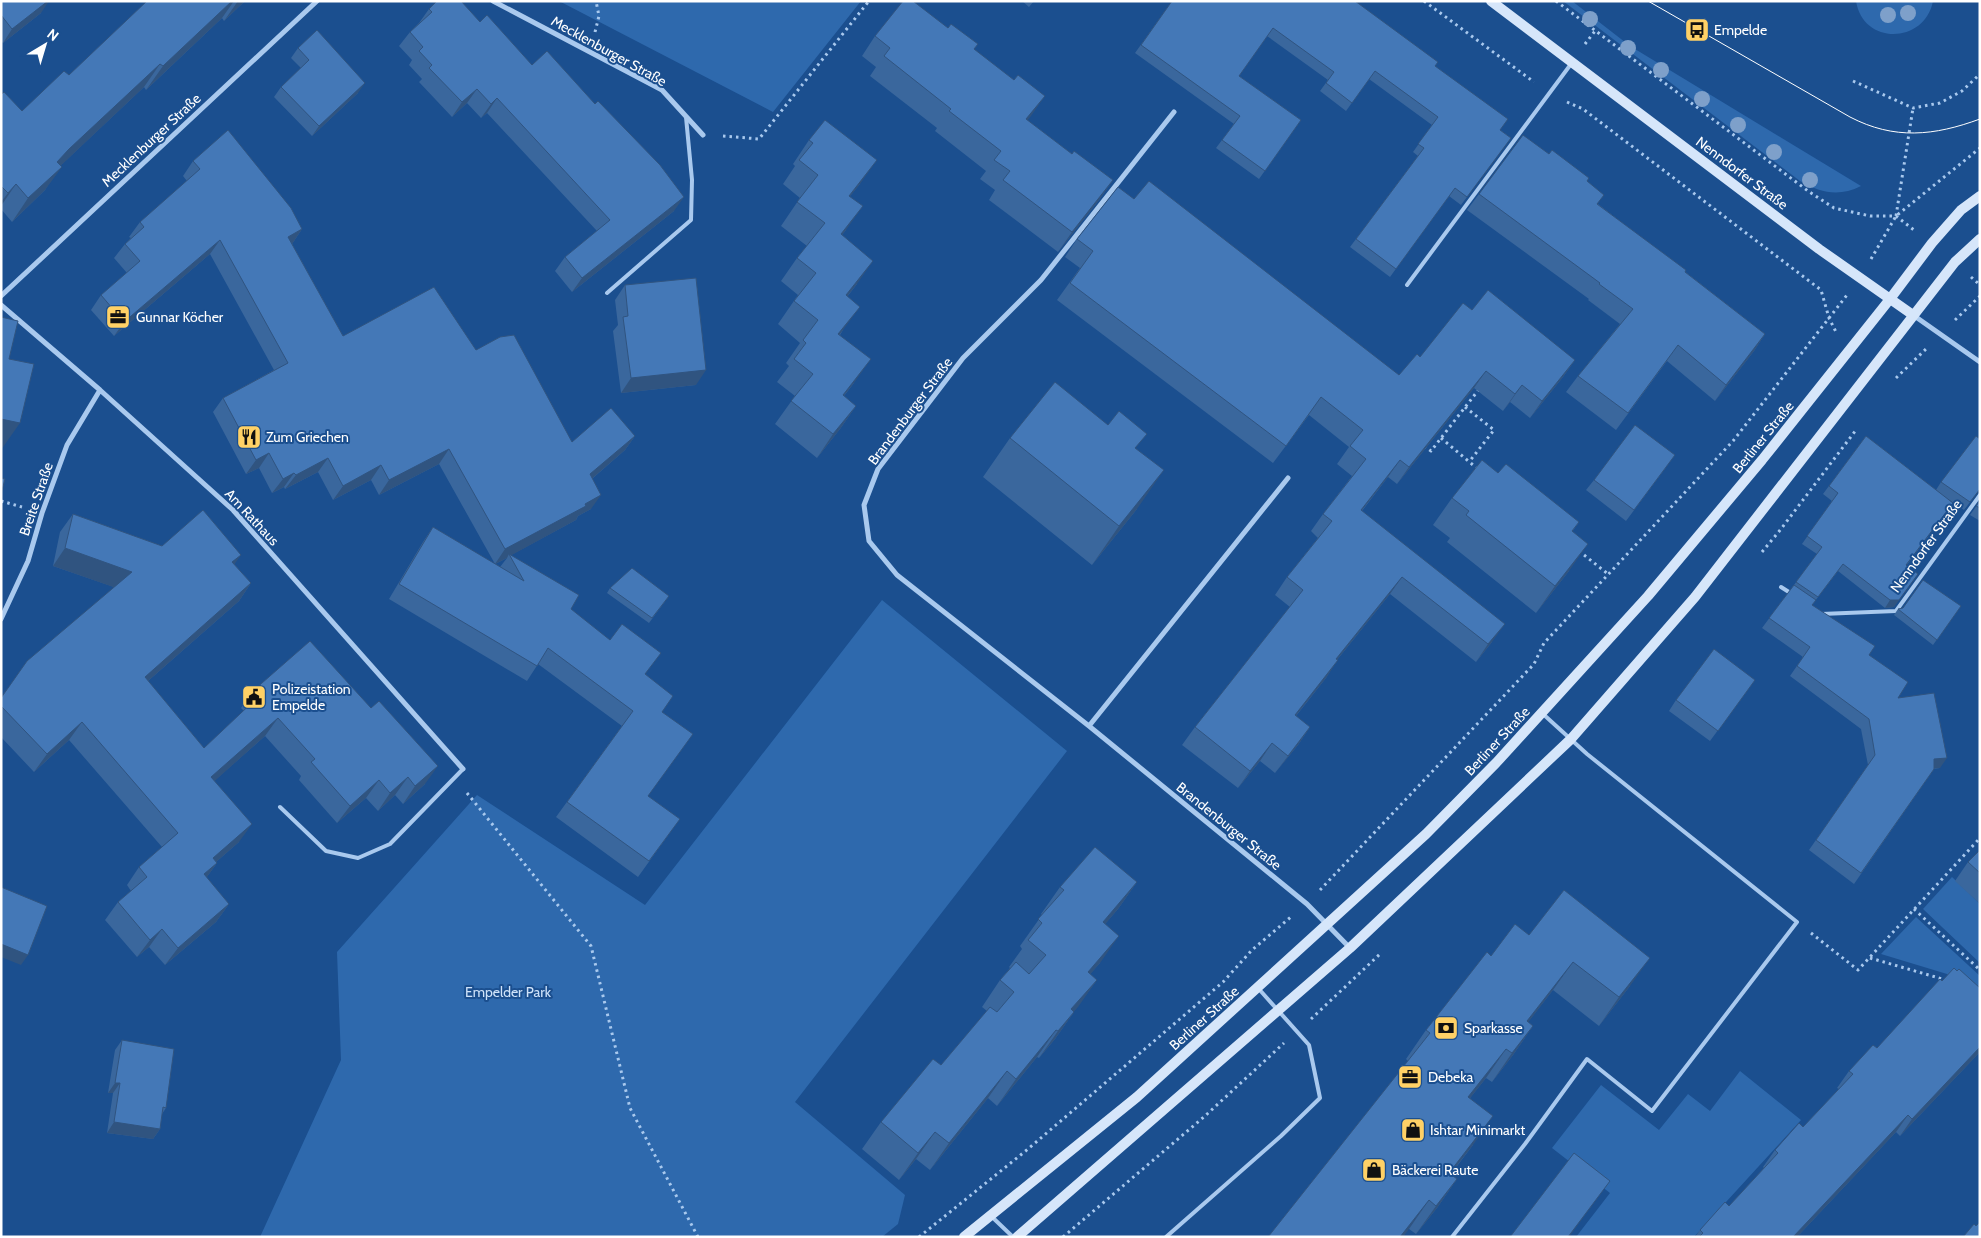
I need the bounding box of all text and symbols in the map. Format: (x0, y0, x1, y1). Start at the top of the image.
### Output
street label: Mecklenburger Straße (548, 12, 670, 90)
bus stop icon: Empelde (1684, 17, 1710, 43)
north arrow (20, 20, 70, 70)
place label: Empelde (1714, 21, 1767, 39)
text: N (44, 25, 62, 45)
street label: Mecklenburger Straße (98, 89, 204, 191)
street label: Nenndorfer Straße (1692, 133, 1792, 213)
office icon: Gunnar Köcher (105, 304, 131, 330)
place label: Gunnar Köcher (136, 308, 224, 326)
street label: Brandenburger Straße (864, 354, 956, 468)
street label: Berliner Straße (1728, 397, 1798, 477)
restaurant icon: Zum Griechen (236, 424, 262, 450)
place label: Zum Griechen (266, 428, 349, 446)
street label: Breite Straße (15, 460, 57, 538)
street label: Am Rathaus (221, 485, 283, 549)
street label: Nenndorfer Straße (1886, 496, 1966, 596)
place label: Polizeistation Empelde (272, 680, 351, 714)
public building icon: Polizeistation Empelde (241, 684, 267, 710)
street label: Berliner Straße (1461, 703, 1533, 779)
street label: Brandenburger Straße (1173, 778, 1285, 874)
street label: Berliner Straße (1165, 982, 1243, 1054)
park label: Empelder Park (465, 983, 552, 1001)
bank icon: Sparkasse (1433, 1015, 1459, 1041)
place label: Sparkasse (1464, 1019, 1523, 1037)
office icon: Debeka (1397, 1064, 1423, 1090)
place label: Debeka (1428, 1068, 1473, 1086)
shop icon: Ishtar Minimarkt (1400, 1117, 1426, 1143)
place label: Ishtar Minimarkt (1430, 1121, 1525, 1139)
shop icon: Bäckerei Raute (1361, 1157, 1387, 1183)
place label: Bäckerei Raute (1392, 1161, 1478, 1179)

